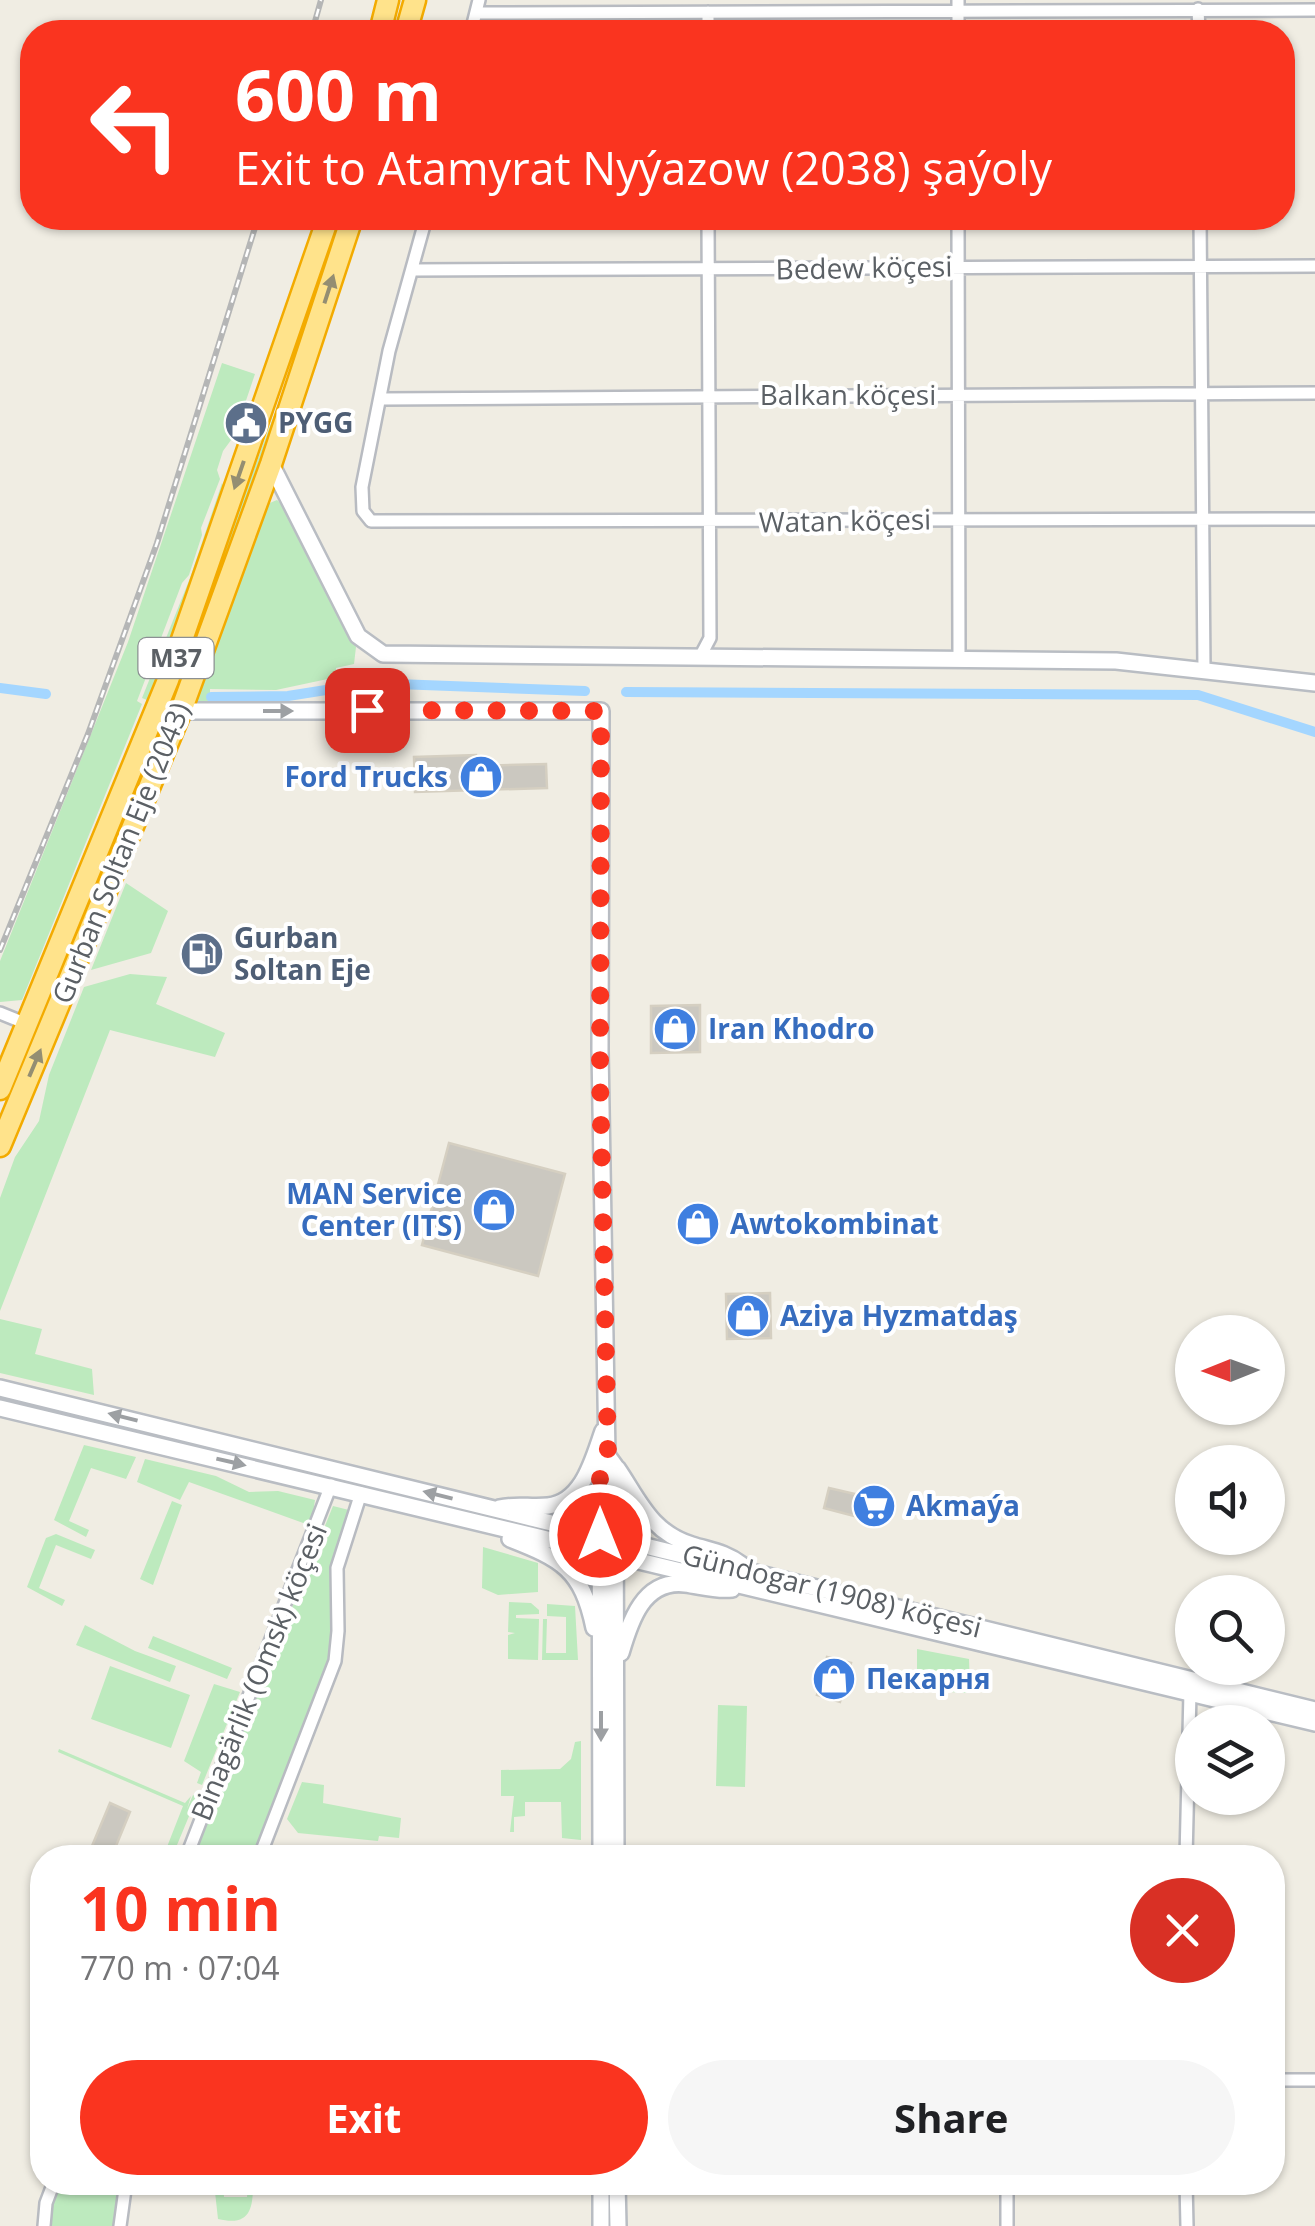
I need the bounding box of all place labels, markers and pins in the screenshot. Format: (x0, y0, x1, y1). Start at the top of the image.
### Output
public building icon: PYGG (223, 400, 269, 446)
place label: PYGG (278, 403, 354, 441)
pin (325, 668, 410, 753)
shop icon: Ford Trucks (458, 754, 504, 800)
place label: Ford Trucks (285, 757, 448, 795)
place label: Gurban Soltan Eje (234, 918, 371, 988)
fuel station icon: Gurban Soltan Eje (179, 931, 225, 977)
shop icon: Iran Khodro (652, 1006, 698, 1052)
place label: Iran Khodro (708, 1009, 875, 1047)
place label: MAN Service Center (ITS) (286, 1174, 462, 1244)
shop icon: MAN Service Center (ITS) (471, 1187, 517, 1233)
shop icon: Awtokombinat (675, 1201, 721, 1247)
place label: Awtokombinat (730, 1204, 939, 1242)
shop icon: Aziya Hyzmatdaş (725, 1293, 771, 1339)
place label: Aziya Hyzmatdaş (780, 1296, 1018, 1334)
supermarket icon: Аkmaýa (851, 1483, 897, 1529)
place label: Аkmaýa (906, 1486, 1020, 1524)
shop icon: Пекарня (811, 1656, 857, 1702)
place label: Пекарня (866, 1659, 991, 1697)

